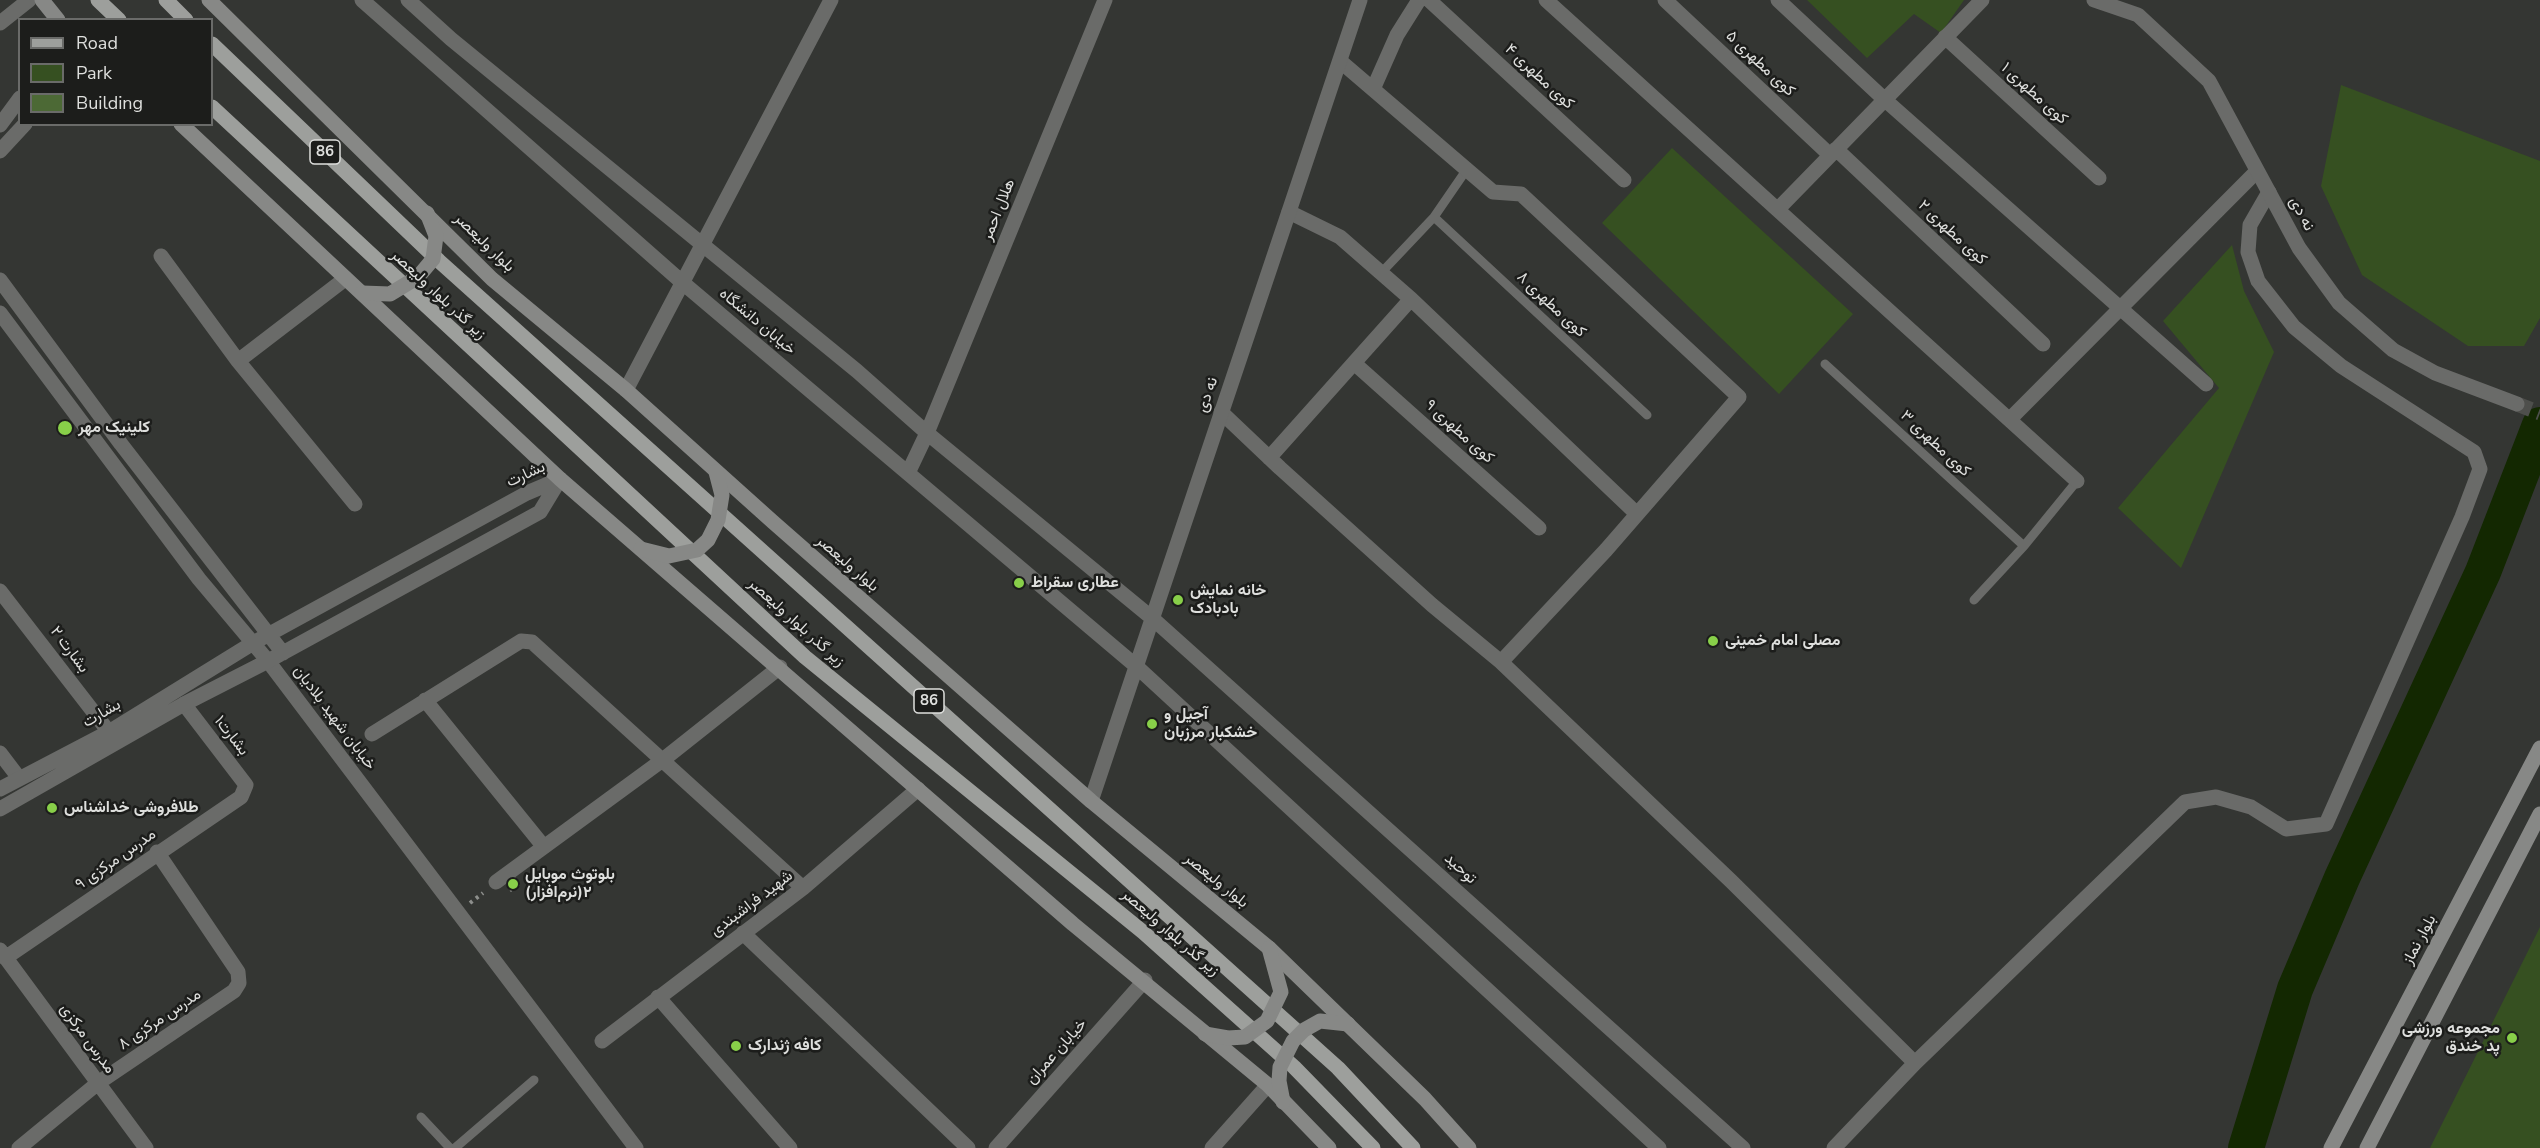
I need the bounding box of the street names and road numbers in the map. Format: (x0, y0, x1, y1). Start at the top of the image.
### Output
street label: کوی مطهری ۵ (1721, 27, 1799, 101)
street label: کوی مطهری ۴ (1500, 40, 1578, 114)
street label: کوی مطهری ۱ (1997, 59, 2071, 129)
road number: 86 (310, 140, 340, 164)
street label: هلال احمر (978, 176, 1020, 244)
street label: نه دی (2284, 194, 2318, 234)
street label: کوی مطهری ۲ (1914, 196, 1990, 270)
street label: بلوار ولیعصر (450, 209, 518, 277)
street label: زیر گذر بلوار ولیعصر (386, 246, 490, 344)
street label: کوی مطهری ۸ (1512, 268, 1590, 342)
street label: خیابان دانشگاه (715, 284, 799, 360)
street label: نه دی (1193, 375, 1223, 415)
street label: کوی مطهری ۹ (1421, 396, 1497, 468)
street label: کوی مطهری ۳ (1896, 407, 1974, 481)
street label: بشارت (504, 458, 548, 492)
street label: بلوار ولیعصر (812, 532, 882, 596)
street label: زیر گذر بلوار ولیعصر (744, 575, 848, 671)
street label: بشارت ۲ (45, 623, 93, 677)
street label: خیابان شهید بلادیان (289, 662, 379, 774)
road number: 86 (914, 689, 944, 713)
street label: بشارت (80, 696, 124, 732)
street label: بشارت۱ (210, 712, 252, 760)
street label: مدرس مرکزی ۹ (72, 825, 160, 895)
street label: بلوار ولیعصر (1180, 849, 1252, 913)
street label: توحید (1440, 849, 1480, 889)
street label: شهید فراشبندی (707, 867, 797, 941)
street label: زیر گذر بلوار ولیعصر (1117, 885, 1223, 981)
street label: بلوار نماز (2399, 912, 2441, 968)
street label: مدرس مرکزی ۸ (115, 985, 205, 1055)
street label: مدرس مرکزی (55, 1000, 119, 1078)
street label: خیابان عمران (1023, 1015, 1091, 1089)

